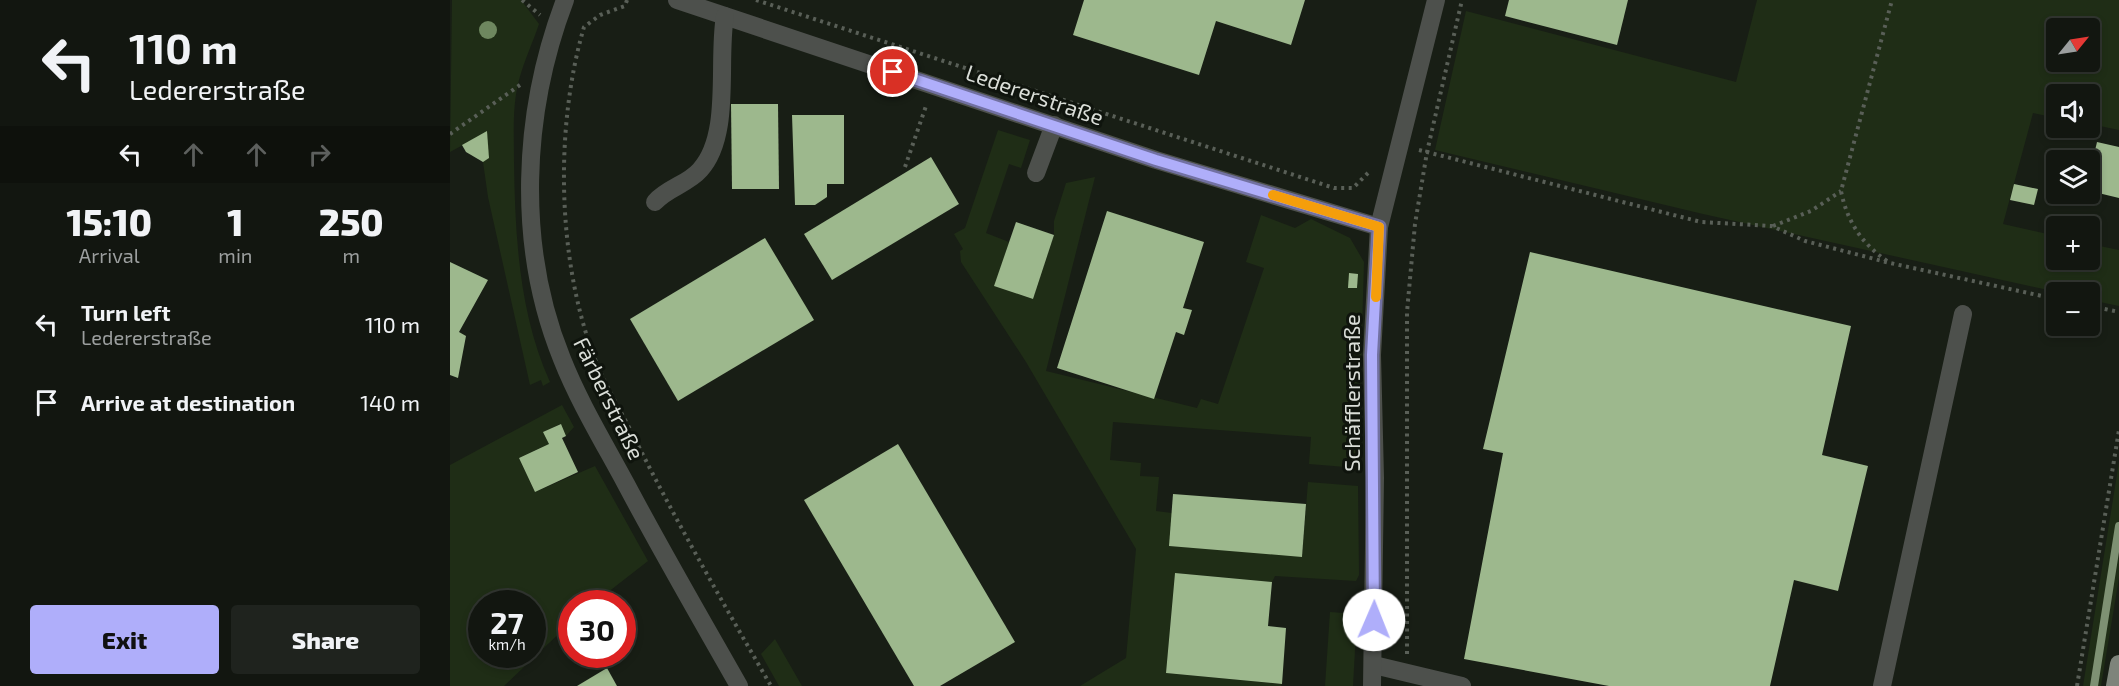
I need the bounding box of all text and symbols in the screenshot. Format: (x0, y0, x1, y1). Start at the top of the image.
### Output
north arrow (2046, 18, 2100, 72)
map controls (2046, 18, 2100, 336)
text: 110 m (129, 22, 238, 72)
icon: left (30, 24, 108, 102)
pin (867, 46, 918, 97)
icon: arrive (876, 55, 909, 88)
street label: Ledererstraße (963, 58, 1107, 130)
text: Ledererstraße (129, 73, 305, 105)
button: sound (2046, 84, 2100, 138)
icon: left (114, 138, 147, 171)
icon: ahead (177, 138, 210, 171)
icon: ahead (240, 138, 273, 171)
icon: right (303, 138, 336, 171)
button: layers (2046, 150, 2100, 204)
text: 15:10 (66, 200, 152, 243)
text: 1 (227, 200, 244, 243)
text: 250 (319, 200, 384, 243)
button: + (2046, 216, 2100, 270)
text: Arrival (79, 243, 140, 267)
text: min (218, 243, 252, 267)
text: m (342, 243, 360, 267)
button: − (2046, 282, 2100, 336)
text: Turn left (81, 299, 170, 325)
icon: left (30, 308, 63, 341)
text: 110 m (365, 311, 420, 337)
street label: Schäfflerstraße (1338, 314, 1364, 472)
text: Ledererstraße (81, 325, 212, 349)
street label: Färberstraße (569, 333, 651, 463)
icon: arrive (30, 386, 63, 419)
text: Arrive at destination (81, 389, 295, 415)
text: 140 m (360, 389, 420, 415)
position arrow (1342, 588, 1406, 652)
speed limit sign: 30 (558, 590, 636, 668)
text: 27 (490, 604, 524, 640)
button: Exit (30, 605, 219, 674)
button: Share (231, 605, 420, 674)
text: km/h (488, 635, 526, 653)

